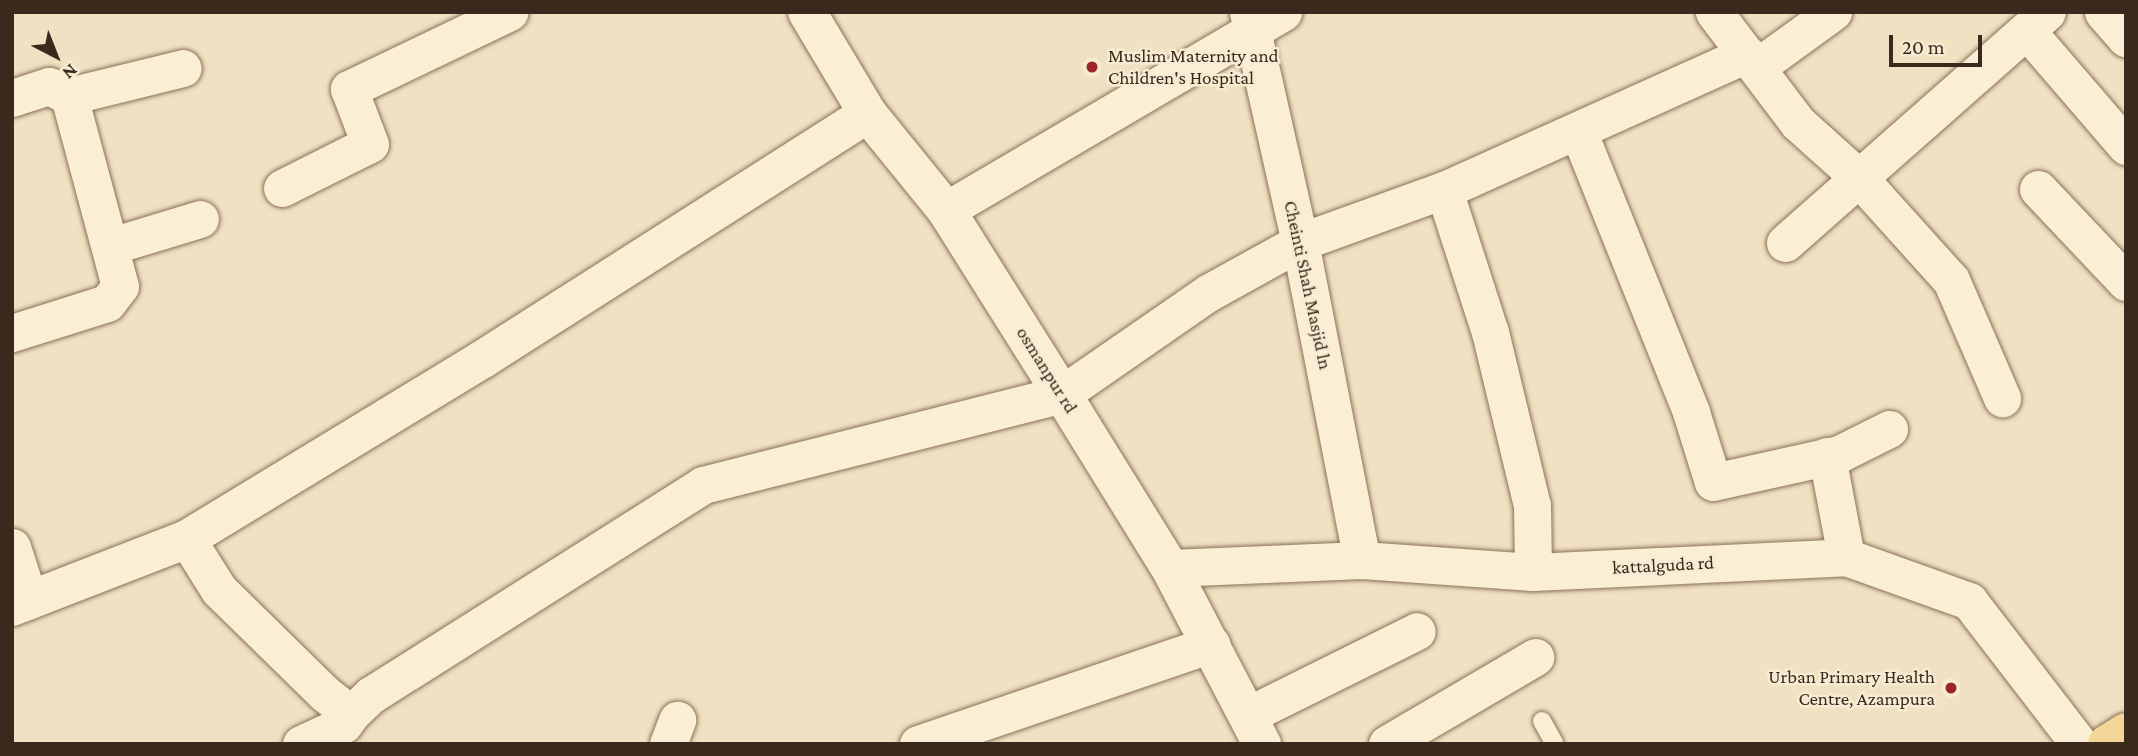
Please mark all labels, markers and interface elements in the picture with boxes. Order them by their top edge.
north arrow [21,21,91,91]
scale bar [1893,21,1986,65]
text: 20 m [1902,35,1945,59]
place label: Muslim Maternity and Children's Hospital [1108,45,1279,89]
marker: Muslim Maternity and Children's Hospital [1082,57,1102,77]
text: N [59,60,82,84]
street label: Cheinti Shah Masjid ln [1279,199,1337,371]
street label: osmanpur rd [1011,322,1083,418]
street label: kattalguda rd [1611,551,1715,579]
place label: Urban Primary Health Centre, Azampura [1768,666,1935,710]
marker: Urban Primary Health Centre, Azampura [1941,678,1961,698]

